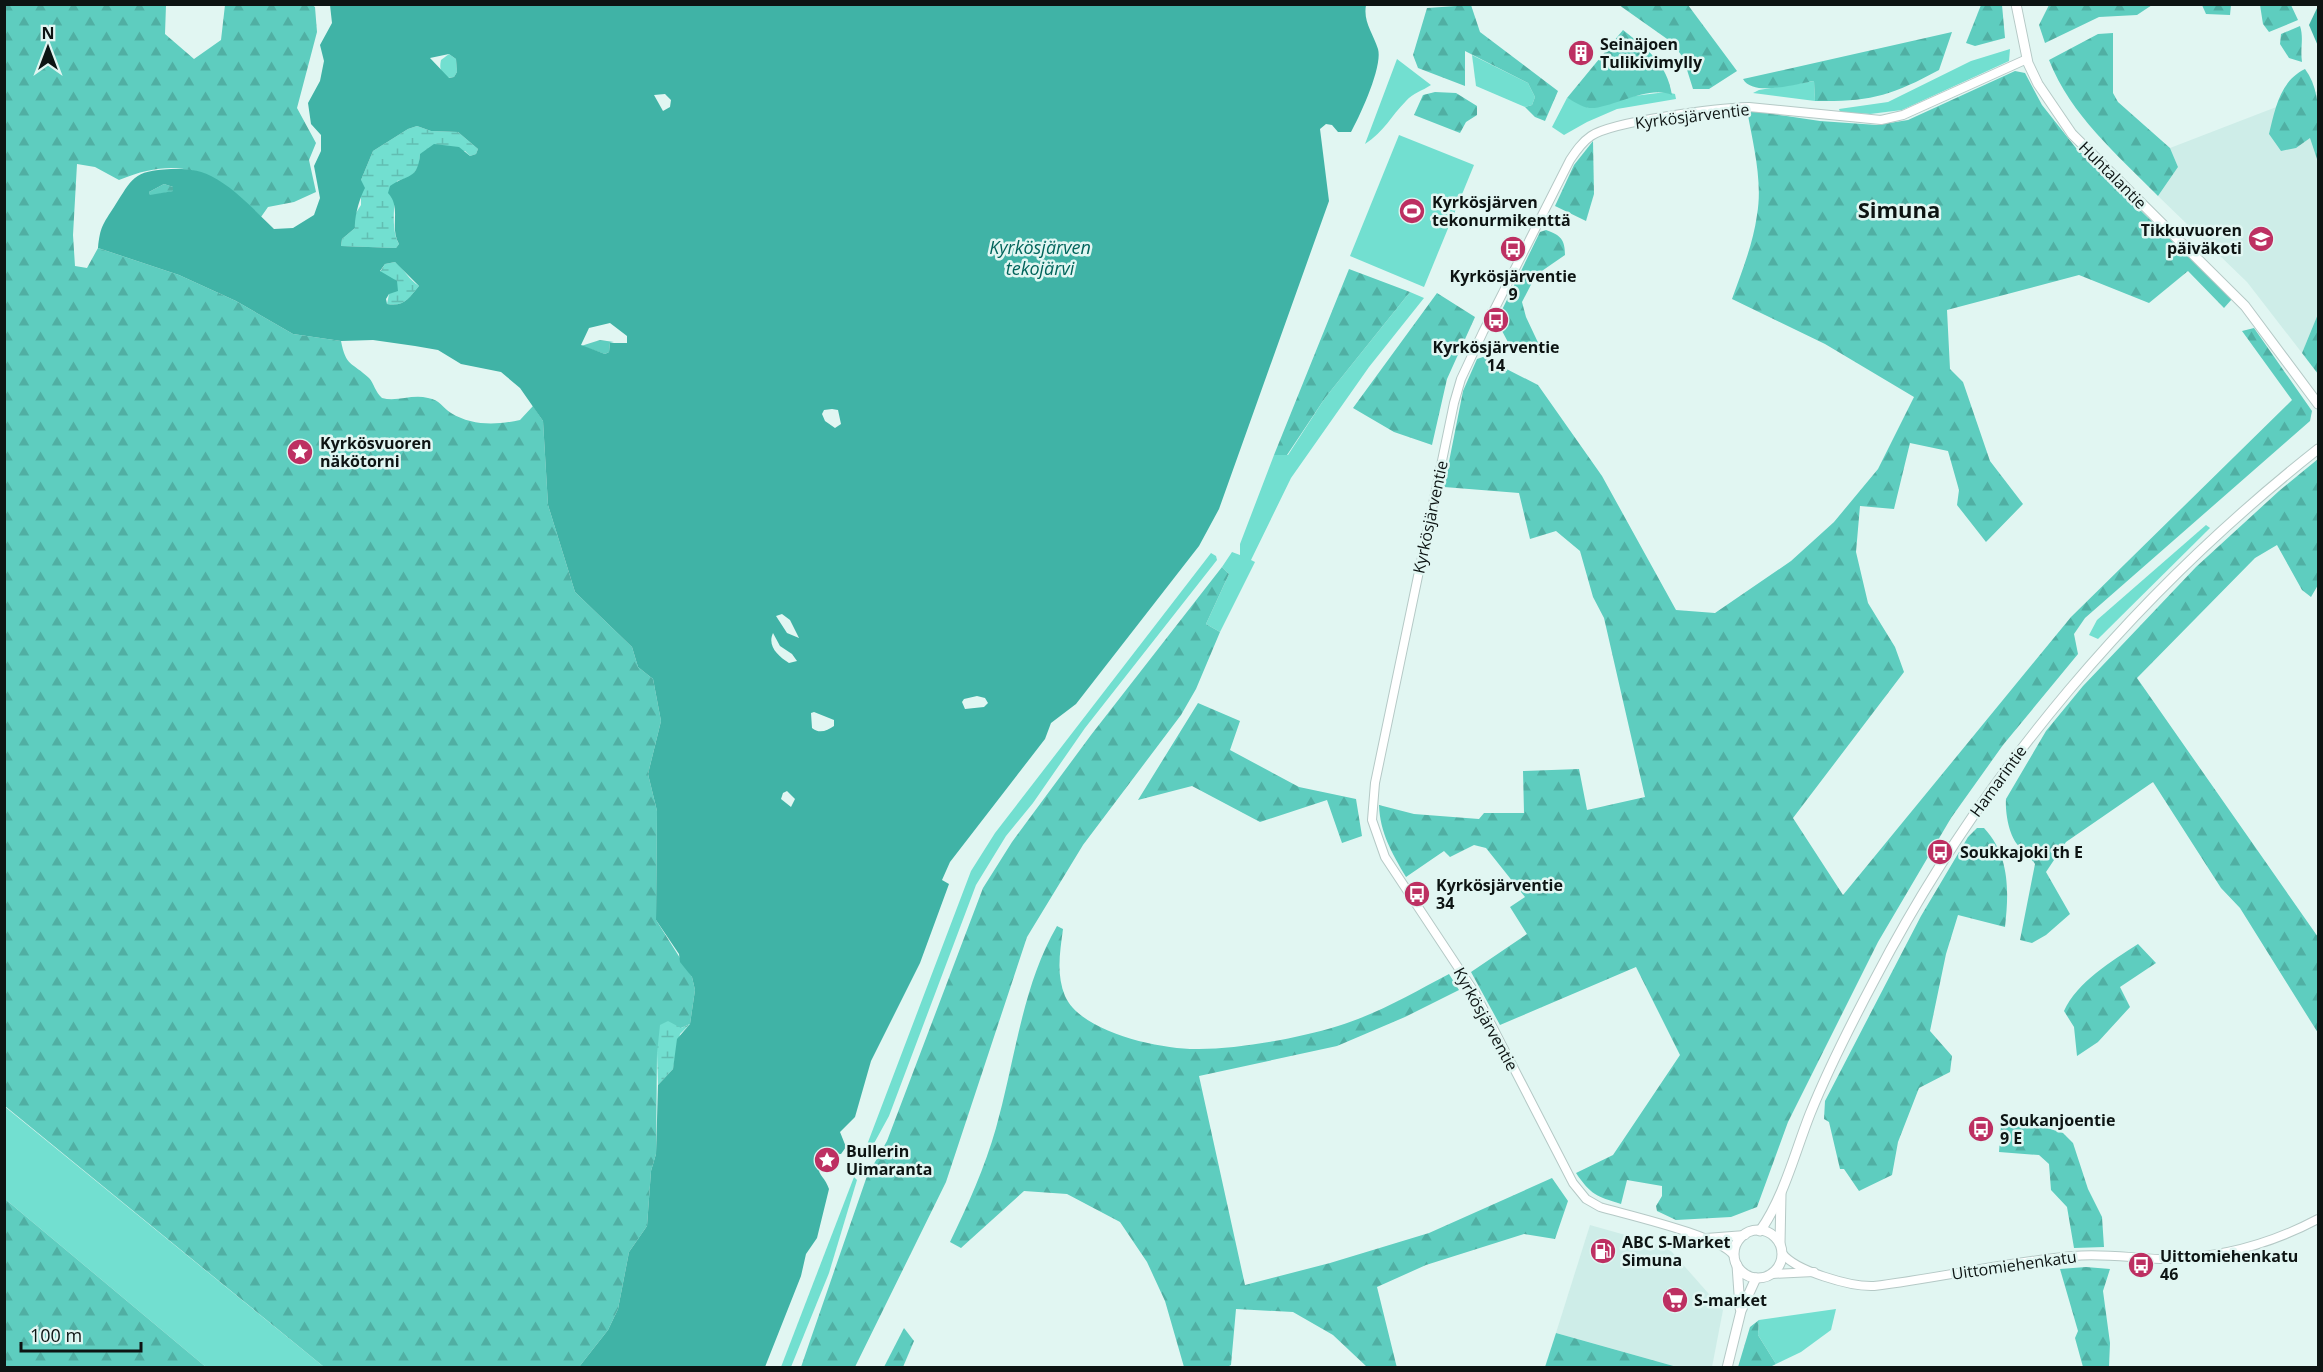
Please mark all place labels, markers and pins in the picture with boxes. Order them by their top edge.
place label: Seinäjoen Tulikivimylly [1600,33,1703,73]
building icon: Seinäjoen Tulikivimylly [1566,38,1596,68]
place label: Kyrkösjärven tekonurmikenttä [1432,191,1571,231]
sports icon: Kyrkösjärven tekonurmikenttä [1397,196,1427,226]
place label: Tikkuvuoren päiväkoti [2141,219,2242,259]
school or university icon: Tikkuvuoren päiväkoti [2246,224,2276,254]
bus stop icon: Kyrkösjärventie 9 [1498,234,1528,264]
place label: Kyrkösjärventie 9 [1450,265,1576,305]
bus stop icon: Kyrkösjärventie 14 [1481,305,1511,335]
place label: Kyrkösjärventie 14 [1433,336,1559,376]
place label: Kyrkösvuoren näkötorni [320,432,432,472]
place icon: Kyrkösvuoren näkötorni [285,437,315,467]
bus stop icon: Soukkajoki th E [1925,837,1955,867]
place label: Soukkajoki th E [1960,841,2083,863]
place label: Kyrkösjärventie 34 [1436,874,1563,914]
bus stop icon: Kyrkösjärventie 34 [1402,879,1432,909]
place label: Soukanjoentie 9 E [2000,1109,2115,1149]
bus stop icon: Soukanjoentie 9 E [1966,1114,1996,1144]
place label: Bullerin Uimaranta [846,1140,932,1180]
place icon: Bullerin Uimaranta [812,1145,842,1175]
place label: ABC S-Market Simuna [1622,1231,1730,1271]
fuel station icon: ABC S-Market Simuna [1588,1236,1618,1266]
place label: Uittomiehenkatu 46 [2160,1245,2298,1285]
bus stop icon: Uittomiehenkatu 46 [2126,1250,2156,1280]
supermarket icon: S-market [1660,1285,1690,1315]
place label: S-market [1694,1289,1767,1311]

